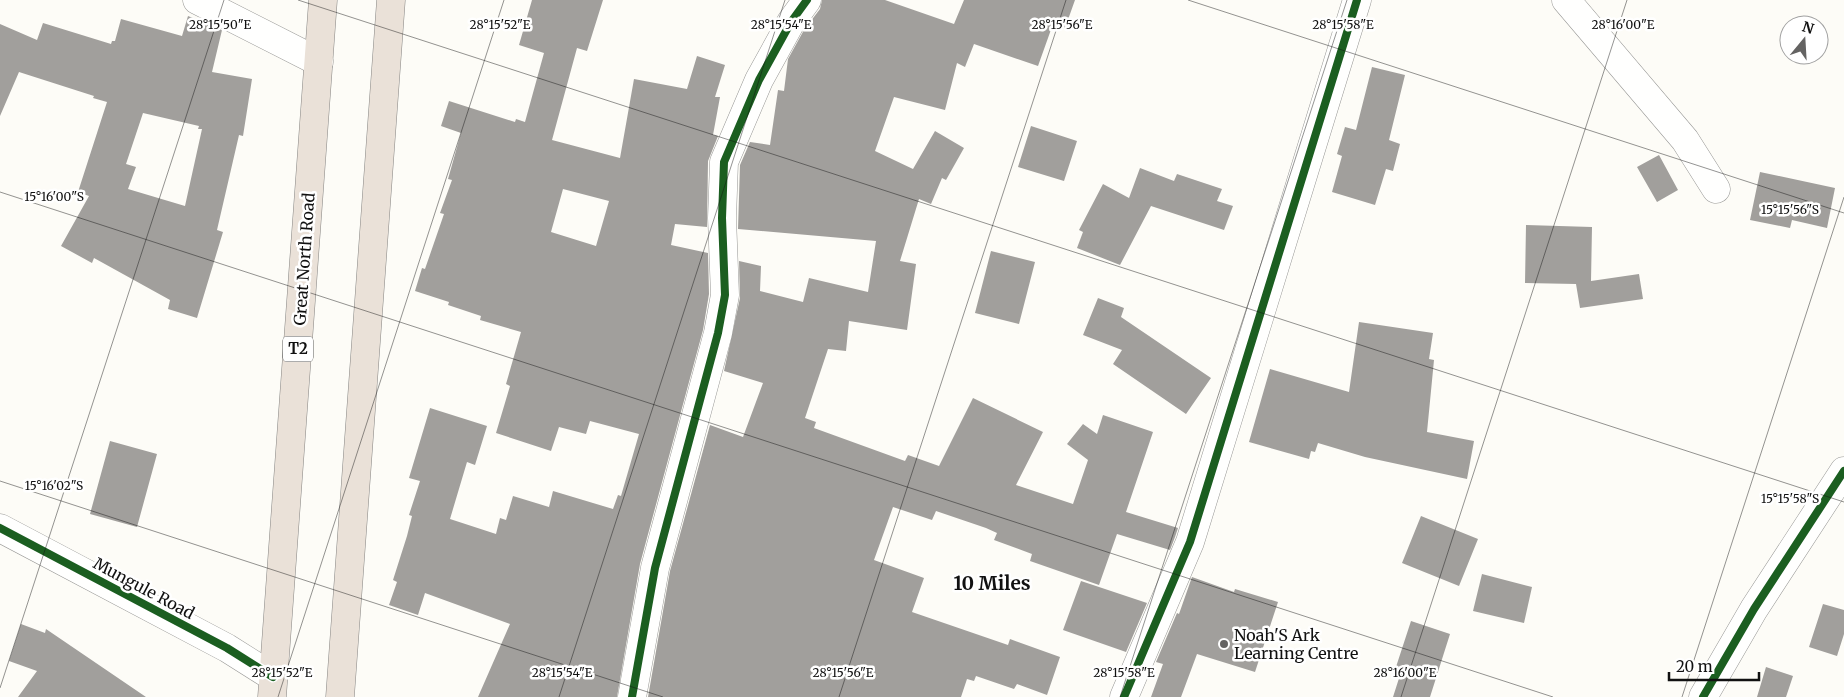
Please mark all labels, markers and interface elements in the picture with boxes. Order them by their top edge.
north arrow [1779,15,1829,65]
text: 28°15'50"E [189,17,251,32]
text: 28°15'52"E [470,17,531,32]
text: 28°15'54"E [751,17,812,32]
text: 28°15'56"E [1032,17,1093,32]
text: 28°15'58"E [1312,17,1374,32]
text: 28°16'00"E [1592,17,1655,32]
text: N [1800,17,1816,38]
text: 15°16'00"S [24,189,84,204]
street label: Great North Road [289,192,319,326]
text: 15°15'56"S [1761,202,1819,217]
road number: T2 [283,336,313,362]
text: 15°16'02"S [25,478,83,493]
text: 15°15'58"S [1761,491,1819,506]
street label: Mungule Road [90,553,198,623]
district label: 10 Miles [953,571,1031,595]
place label: Noah'S Ark Learning Centre [1234,625,1358,663]
marker: Noah'S Ark Learning Centre [1218,638,1230,650]
scale bar [1669,650,1759,682]
text: 20 m [1676,657,1713,676]
text: 28°15'52"E [252,665,313,680]
text: 28°15'54"E [532,665,593,680]
text: 28°15'56"E [813,665,874,680]
text: 28°15'58"E [1093,665,1155,680]
text: 28°16'00"E [1374,665,1437,680]

